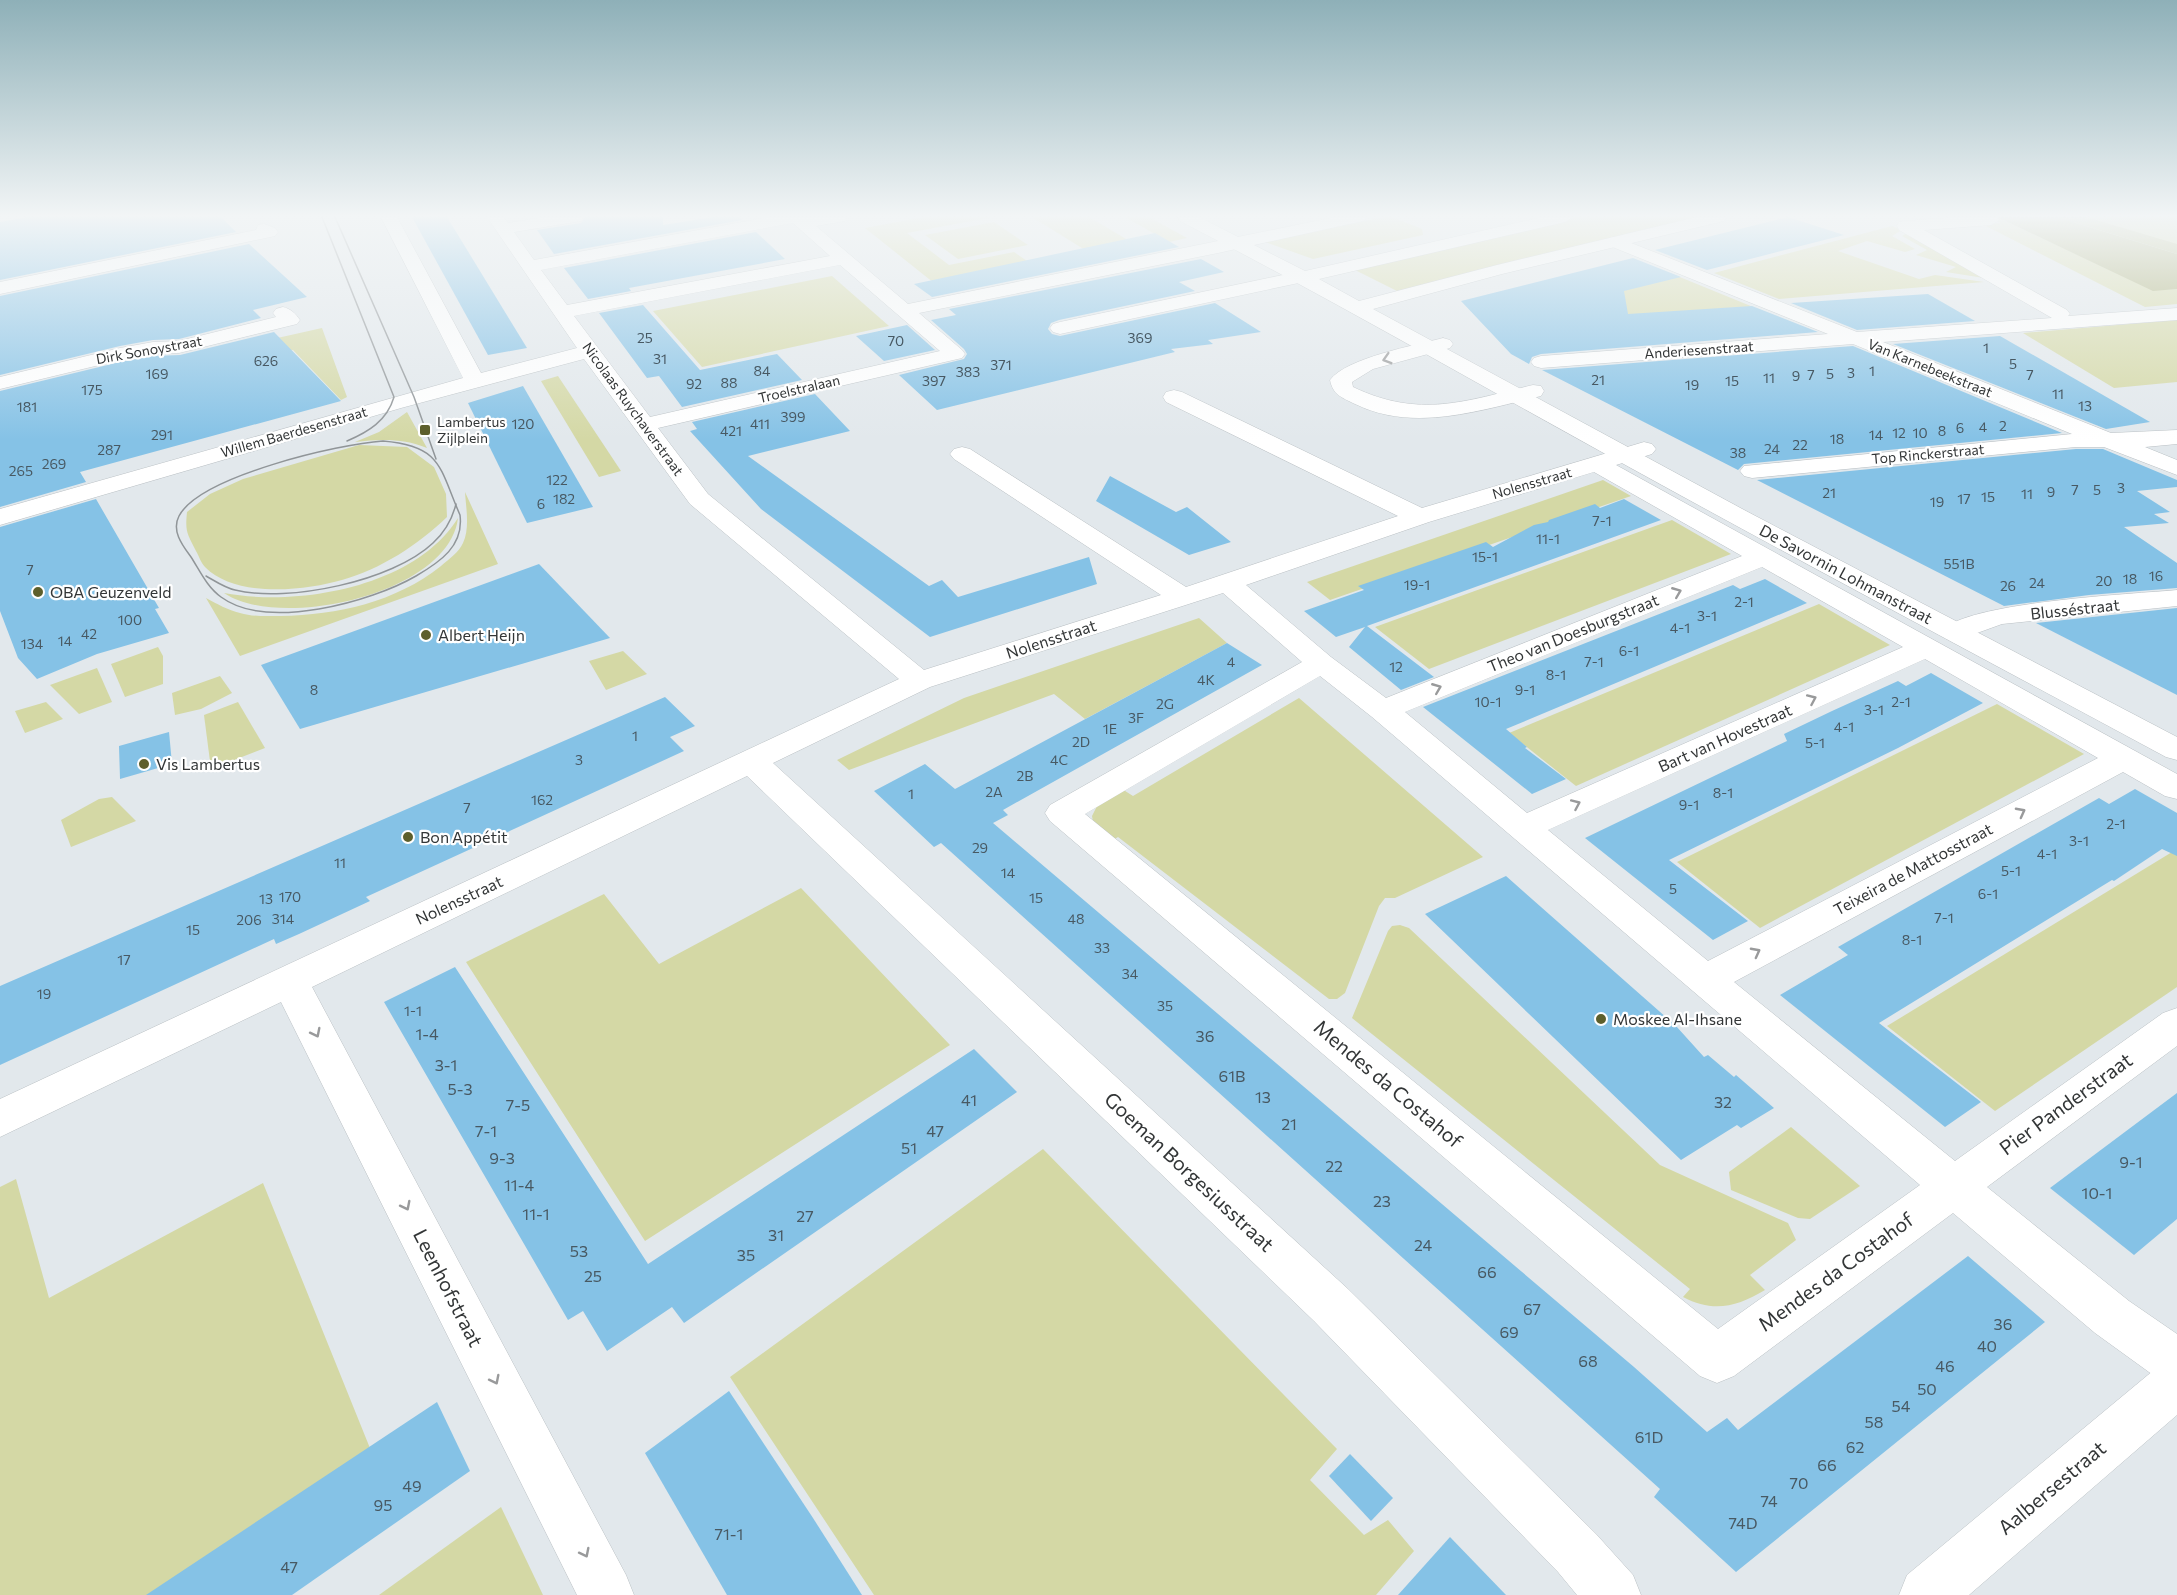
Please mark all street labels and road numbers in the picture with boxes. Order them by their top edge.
street label: Dirk Sonoystraat [94,332,204,367]
street label: Van Karnebeekstraat [1865,335,1995,400]
street label: Anderiesenstraat [1644,337,1754,362]
street label: Nicolaas Ruychaverstraat [579,339,688,479]
street label: Troelstralaan [756,371,841,406]
street label: Willem Baerdesenstraat [219,402,369,461]
street label: Top Rinckerstraat [1871,440,1985,467]
street label: Nolensstraat [1490,463,1574,502]
street label: De Savornin Lohmanstraat [1757,520,1936,627]
street label: Theo van Doesburgstraat [1484,589,1662,676]
street label: Blusséstraat [2029,594,2121,623]
street label: Nolensstraat [1003,615,1099,662]
street label: Bart van Hovestraat [1655,699,1795,776]
street label: Teixeira de Mattosstraat [1830,818,1996,919]
street label: Nolensstraat [412,871,506,928]
street label: Mendes da Costahof [1310,1014,1468,1152]
street label: Pier Panderstraat [1994,1047,2137,1159]
street label: Goeman Borgesiusstraat [1100,1086,1279,1256]
street label: Mendes da Costahof [1753,1207,1918,1336]
street label: Leenhofstraat [409,1225,489,1350]
street label: Aalbersestraat [1993,1435,2110,1539]

